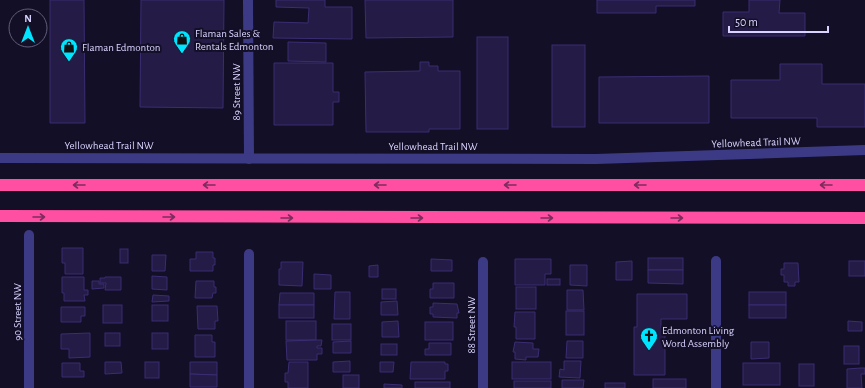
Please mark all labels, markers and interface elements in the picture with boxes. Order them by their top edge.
north arrow [8,8,48,48]
scale bar [729,8,828,34]
text: N [24,13,32,24]
text: 50 m [735,16,758,28]
place label: Flaman Sales & Rentals Edmonton [195,28,273,52]
shop icon: Flaman Sales & Rentals Edmonton [172,29,192,54]
shop icon: Flaman Edmonton [59,37,79,62]
place label: Flaman Edmonton [82,42,161,53]
street label: 89 Street NW [231,63,242,121]
street label: Yellowhead Trail NW [711,135,801,150]
street label: Yellowhead Trail NW [64,140,154,151]
street label: Yellowhead Trail NW [388,141,478,152]
one-way arrow [73,181,86,189]
one-way arrow [203,181,216,189]
one-way arrow [374,181,387,189]
one-way arrow [504,181,517,189]
one-way arrow [634,181,647,189]
one-way arrow [820,181,833,189]
one-way arrow [32,213,45,220]
one-way arrow [162,213,175,221]
one-way arrow [280,214,293,221]
one-way arrow [410,214,423,222]
one-way arrow [540,214,553,222]
one-way arrow [670,214,683,222]
street label: 90 Street NW [12,283,23,341]
street label: 88 Street NW [466,296,477,354]
place label: Edmonton Living Word Assembly [662,325,735,349]
church icon: Edmonton Living Word Assembly [639,326,659,351]

